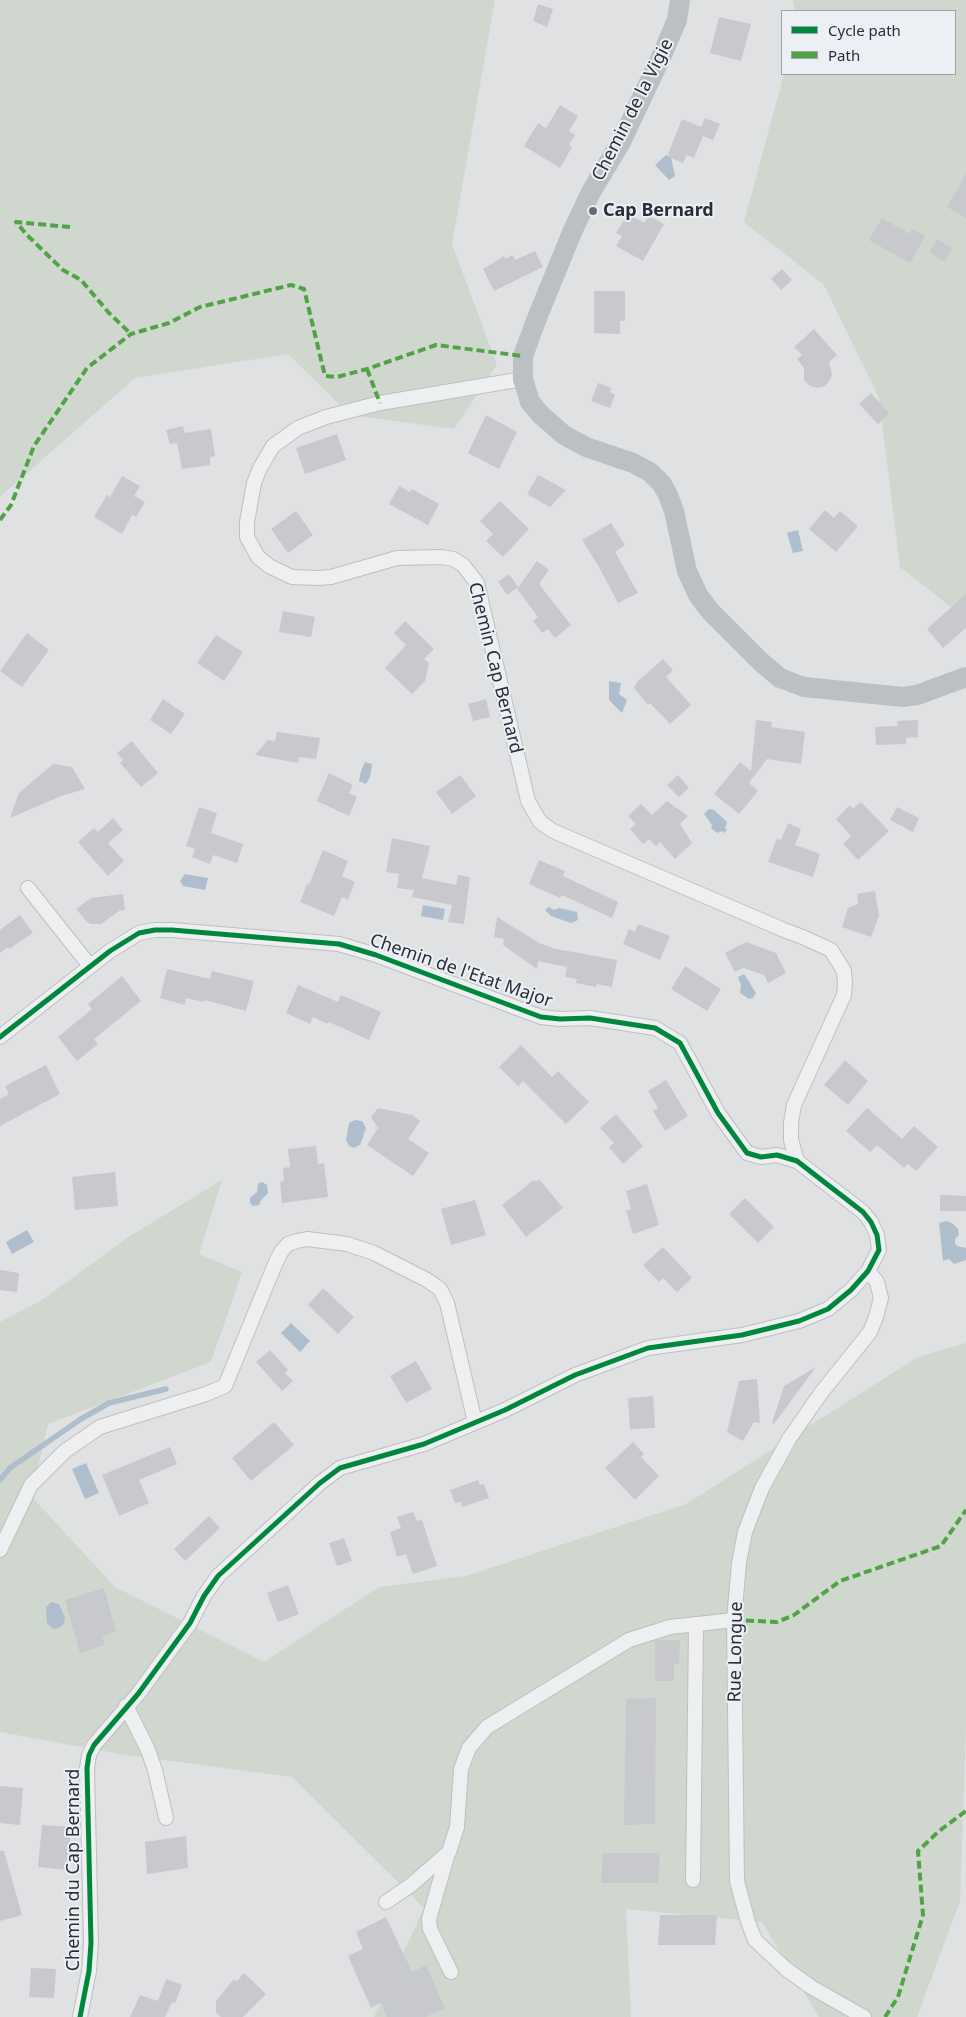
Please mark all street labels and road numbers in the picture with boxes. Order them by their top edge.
street label: Chemin de la Vigie [588,35,678,185]
street label: Chemin Cap Bernard [463,580,527,756]
street label: Chemin de l'Etat Major [367,930,555,1012]
street label: Rue Longue [724,1601,748,1703]
street label: Chemin du Cap Bernard [63,1769,85,1971]

